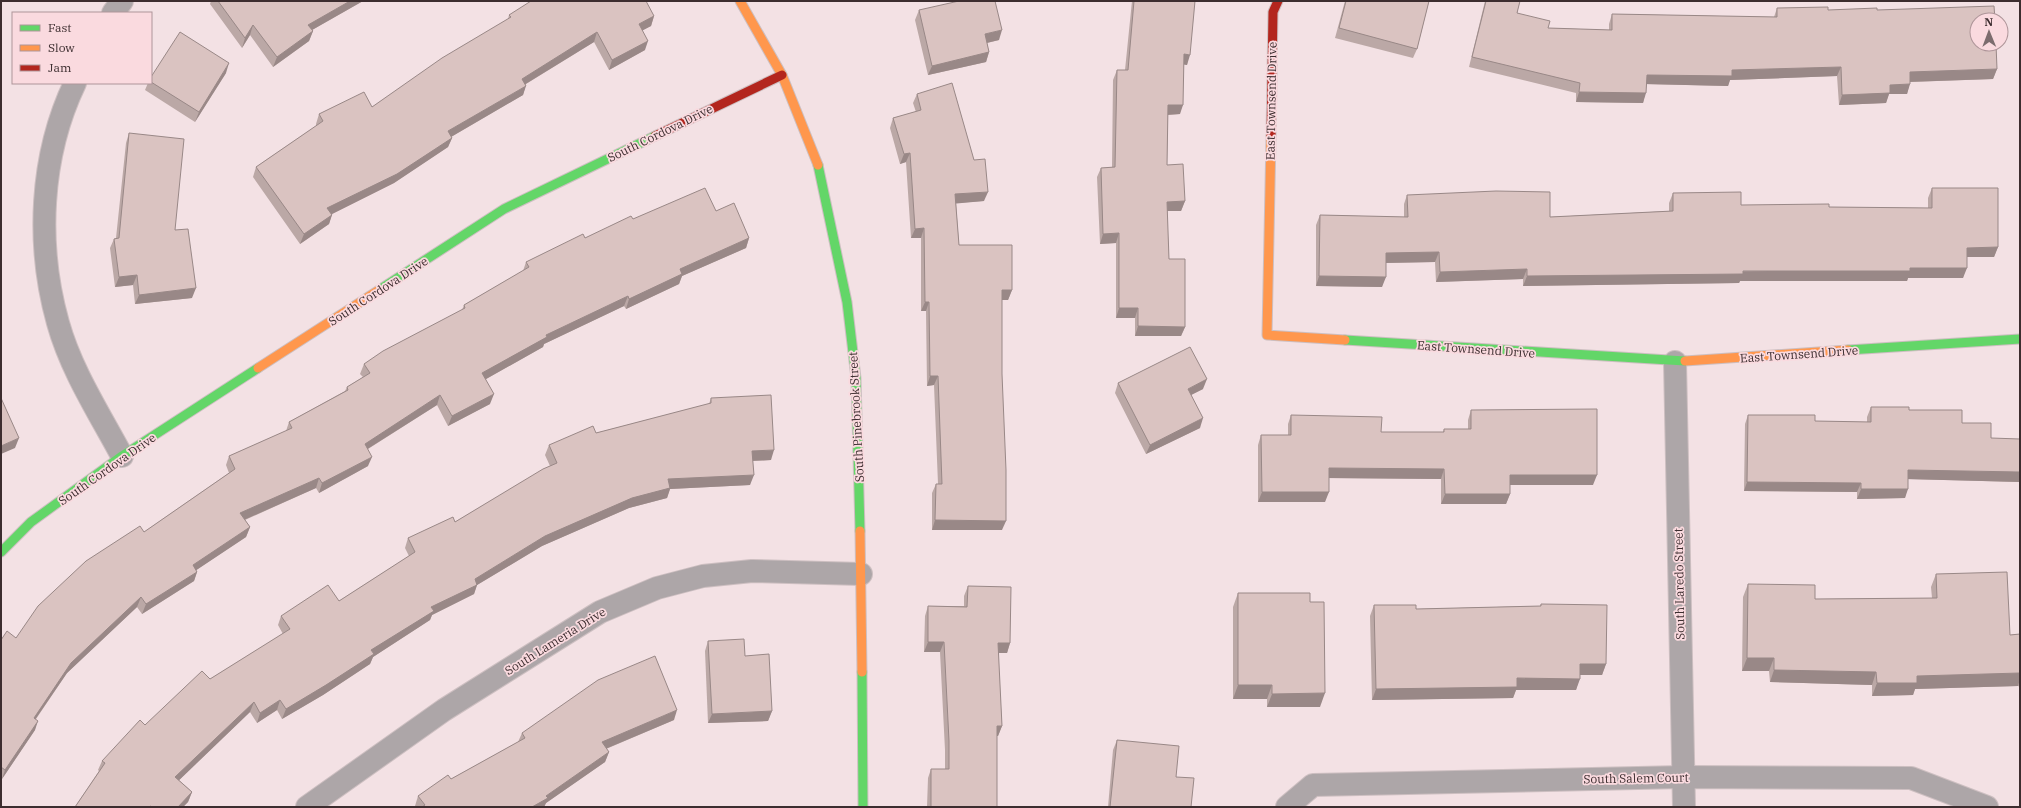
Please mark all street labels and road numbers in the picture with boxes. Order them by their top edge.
street label: East Townsend Drive [1262,42,1280,160]
street label: South Cordova Drive [605,101,715,165]
street label: South Cordova Drive [326,253,430,329]
street label: East Townsend Drive [1416,337,1536,361]
street label: East Townsend Drive [1739,342,1859,366]
street label: South Pinebrook Street [845,351,867,483]
street label: South Cordova Drive [55,430,159,508]
street label: South Laredo Street [1671,528,1687,640]
street label: South Lameria Drive [502,604,608,678]
street label: South Salem Court [1583,770,1689,786]

